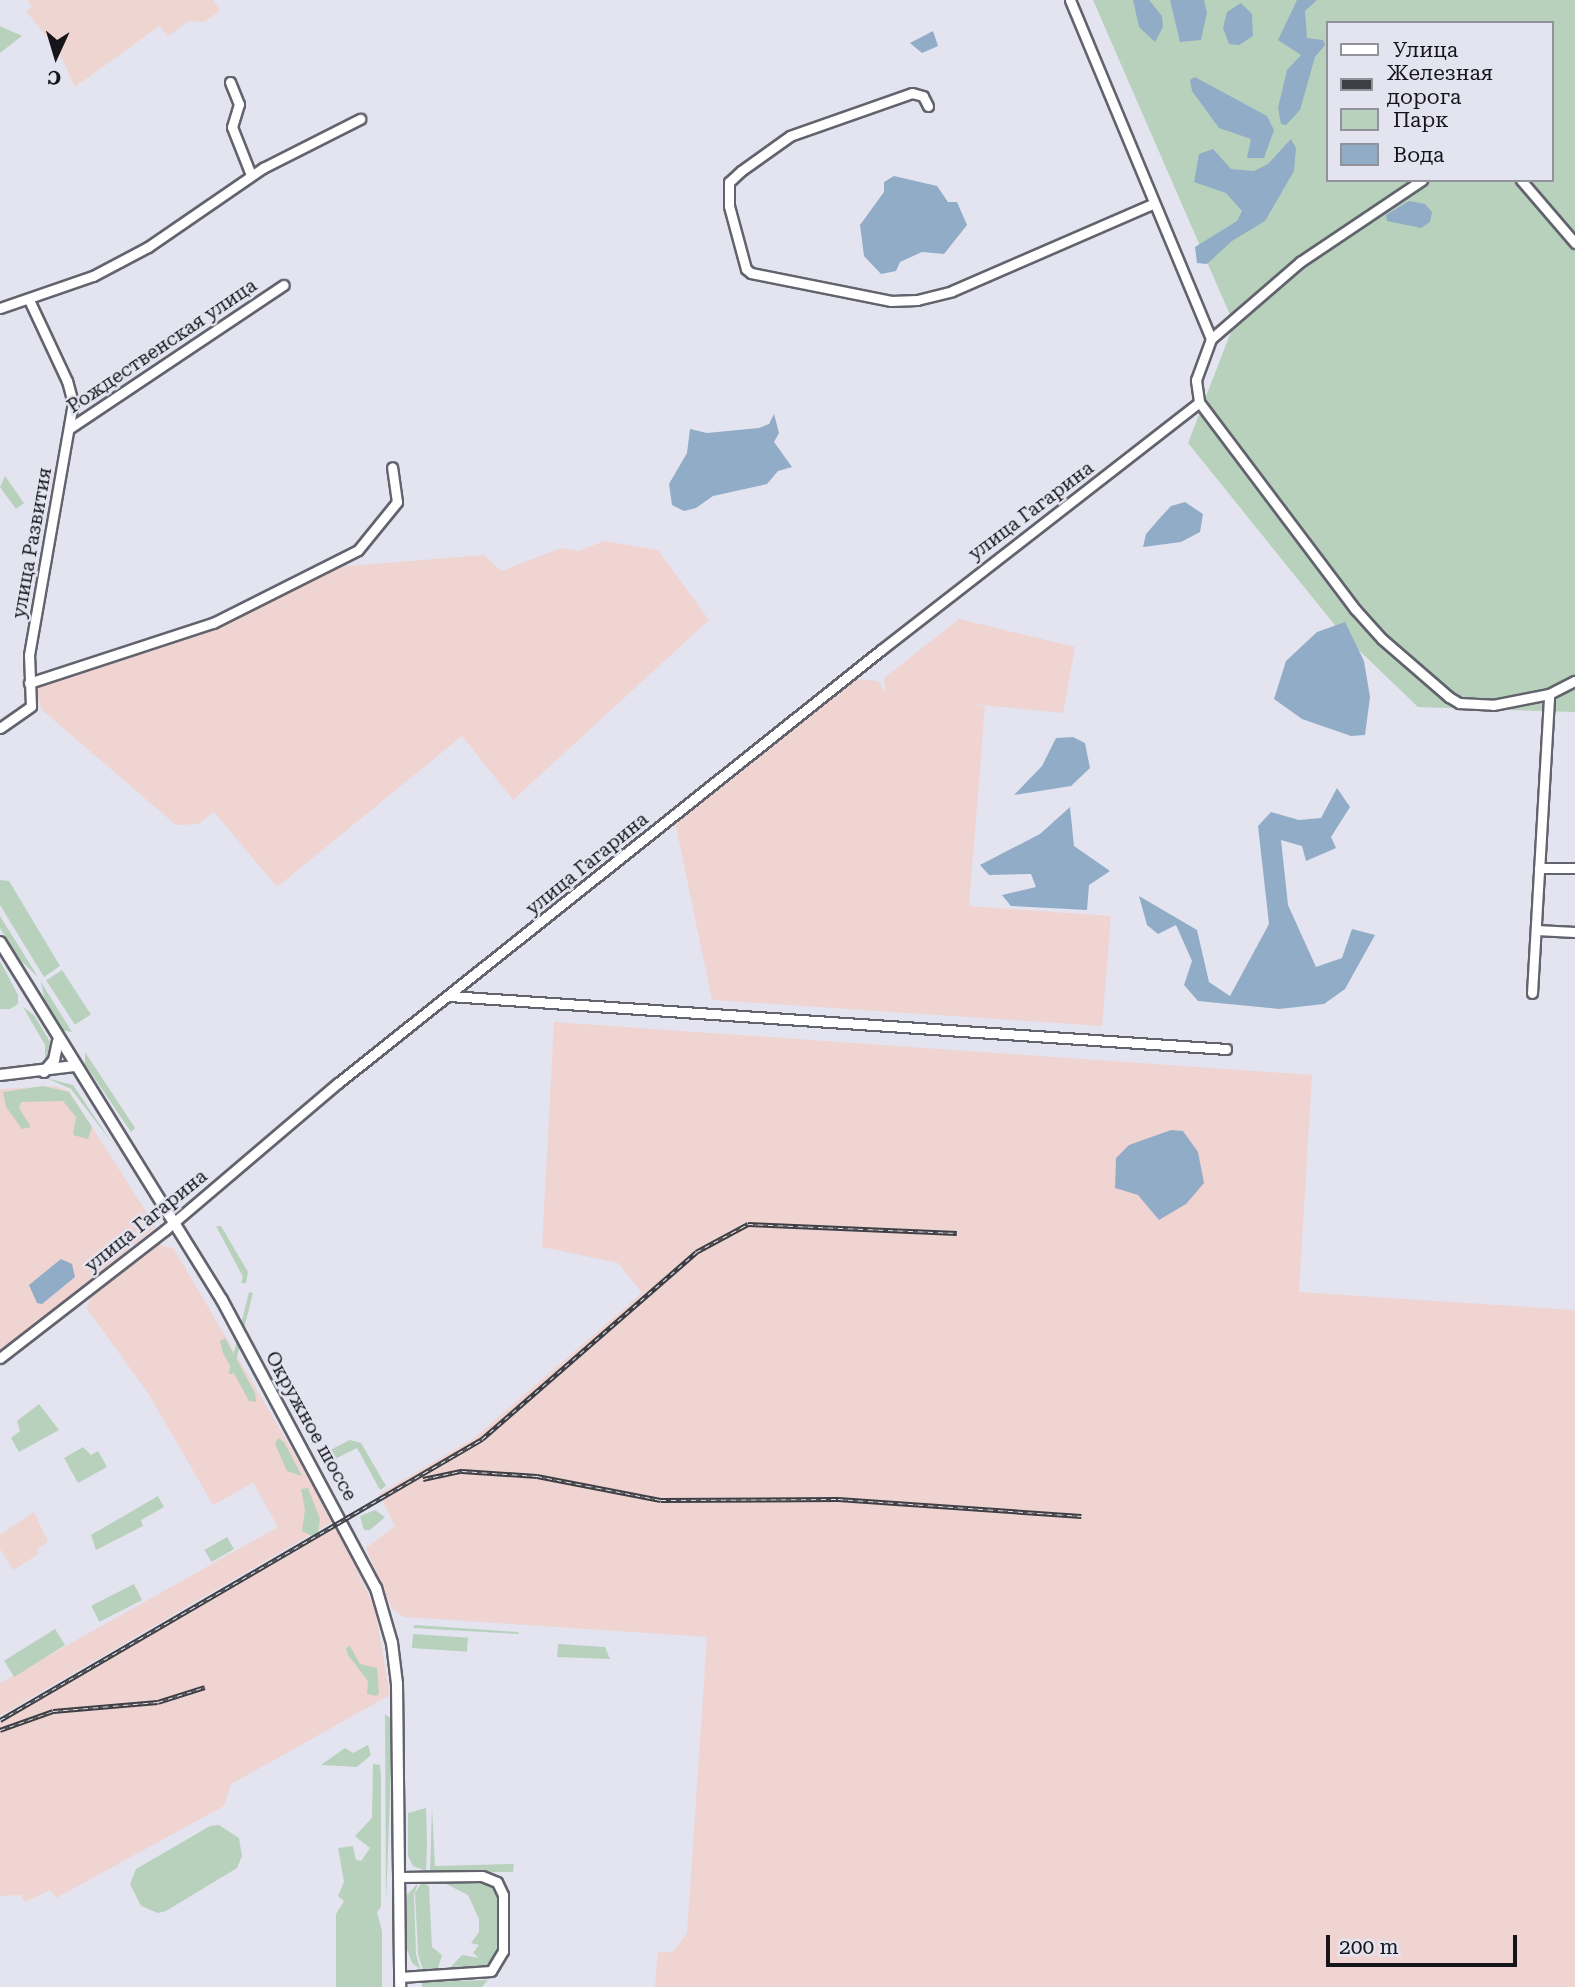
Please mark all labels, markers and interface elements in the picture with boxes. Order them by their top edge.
north arrow [21,21,91,91]
legend [1326,21,1554,182]
text: Улица [1393,38,1458,62]
text: Железная дорога [1387,61,1493,109]
text: С [47,66,62,89]
text: Парк [1393,108,1449,132]
text: Вода [1393,143,1445,167]
street label: Рождественская улица [63,274,261,418]
street label: улица Гагарина [964,457,1098,565]
street label: улица Развития [8,466,56,620]
street label: улица Гагарина [521,808,653,920]
street label: улица Гагарина [80,1165,212,1277]
street label: Окружное шоссе [261,1347,361,1505]
scale bar [1330,1920,1521,1964]
text: 200 m [1339,1935,1399,1959]

